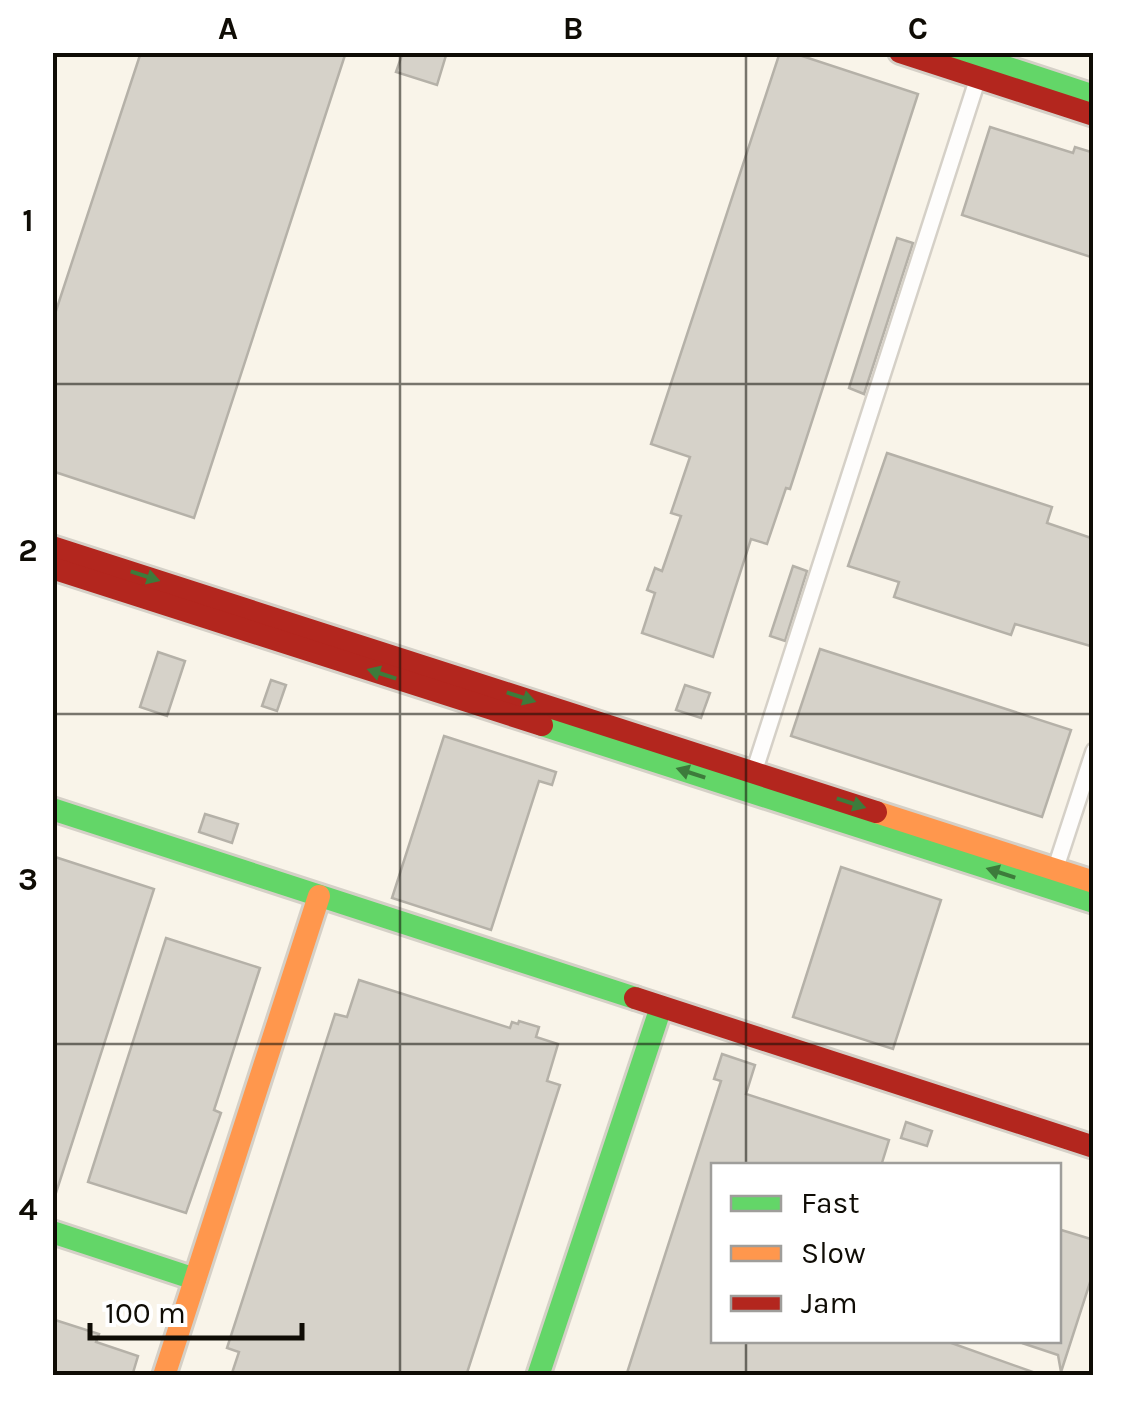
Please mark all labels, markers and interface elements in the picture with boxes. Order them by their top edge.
text: A [218,10,238,47]
text: B [563,10,583,47]
text: C [908,10,928,47]
text: 1 [22,202,34,239]
text: 2 [18,532,38,569]
one-way arrow [131,570,161,585]
one-way arrow [366,666,396,681]
one-way arrow [507,691,537,706]
one-way arrow [676,765,706,780]
one-way arrow [836,797,866,812]
text: 3 [18,861,38,898]
one-way arrow [985,864,1015,879]
legend [711,1163,1061,1343]
text: Fast [801,1185,860,1221]
text: 4 [18,1191,38,1228]
text: Slow [801,1235,866,1271]
scale bar [90,1278,302,1340]
text: Jam [801,1285,858,1321]
text: 100 m [105,1295,186,1331]

